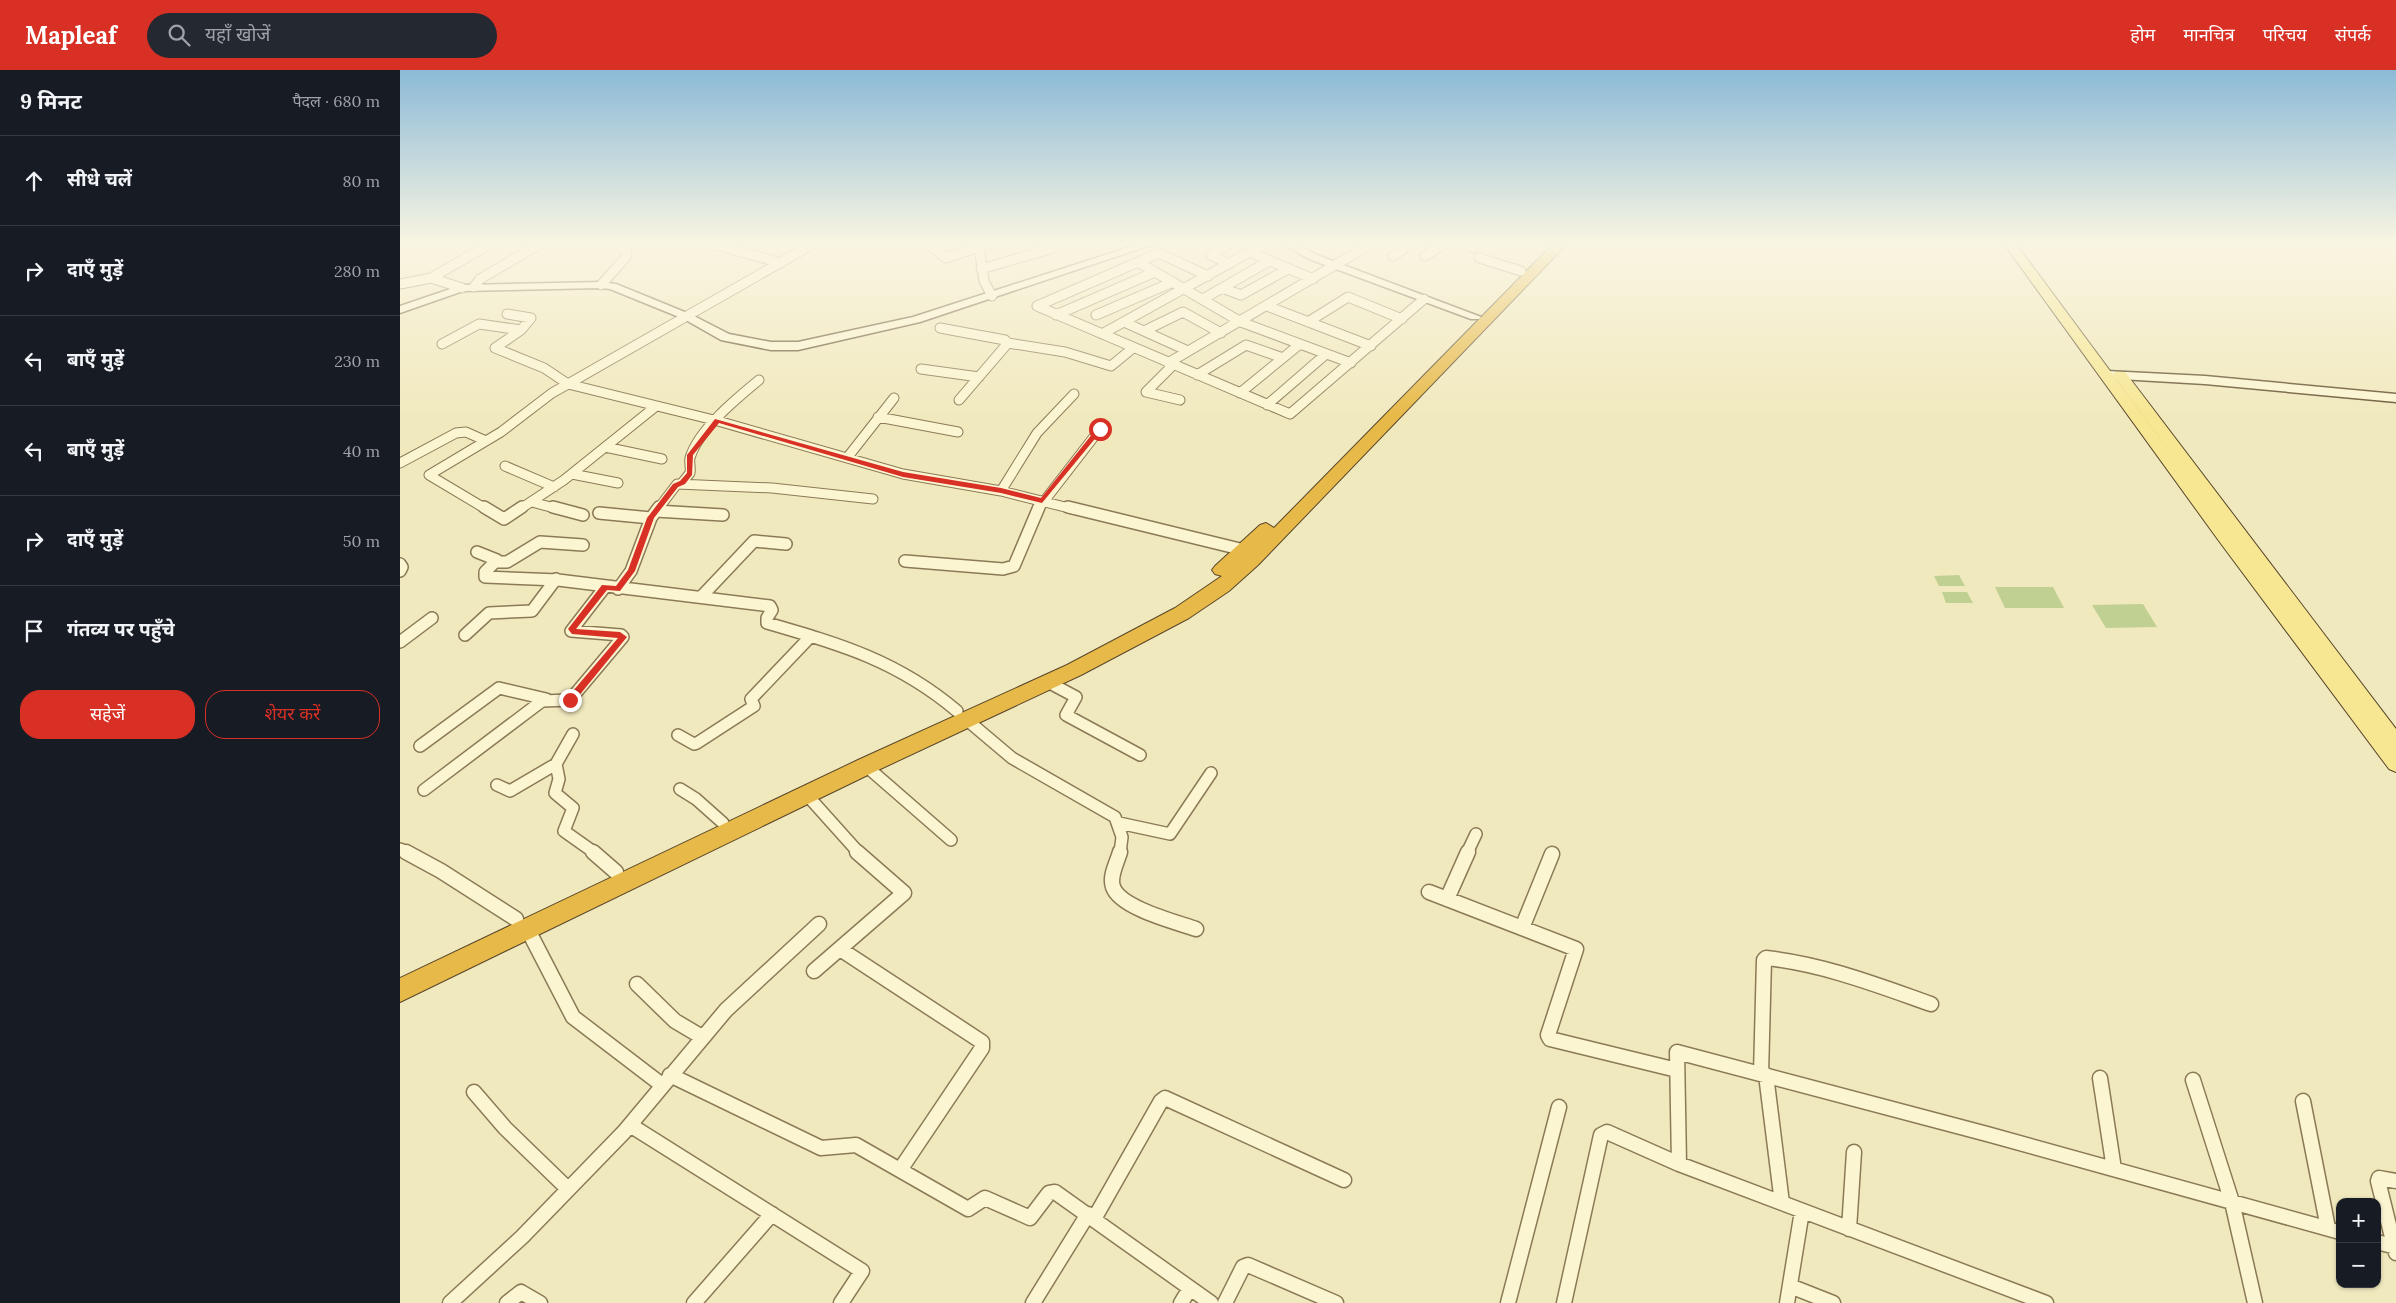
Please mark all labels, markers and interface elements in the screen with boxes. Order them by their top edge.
search box [147,13,497,58]
text: Mapleaf [25,20,117,51]
icon: search [165,21,193,49]
text: यहाँ खोजें [205,22,270,46]
text: होम [2130,23,2155,46]
text: मानचित्र [2183,23,2235,46]
text: परिचय [2263,23,2307,46]
text: संपर्क [2335,23,2371,46]
text: 9 मिनट [20,88,82,115]
text: पैदल · 680 m [292,91,380,111]
icon: ahead [20,167,48,195]
text: सीधे चलें [67,167,132,191]
text: 80 m [343,171,380,191]
icon: right [20,257,48,285]
text: दाएँ मुड़ें [67,257,123,281]
text: 280 m [334,261,380,281]
icon: left [20,347,48,375]
text: बाएँ मुड़ें [67,347,124,371]
text: 230 m [334,351,380,371]
route start [1089,418,1112,441]
icon: left [20,437,48,465]
text: बाएँ मुड़ें [67,437,124,461]
text: 40 m [343,441,380,461]
icon: right [20,527,48,555]
text: दाएँ मुड़ें [67,527,123,551]
text: 50 m [343,531,380,551]
icon: arrive [20,617,48,645]
text: गंतव्य पर पहुँचे [67,617,175,641]
route end [559,689,582,712]
button: सहेजें [20,690,195,739]
button: शेयर करें [205,690,380,739]
map controls [2336,1198,2381,1288]
button: + [2336,1198,2381,1243]
button: − [2336,1243,2381,1288]

